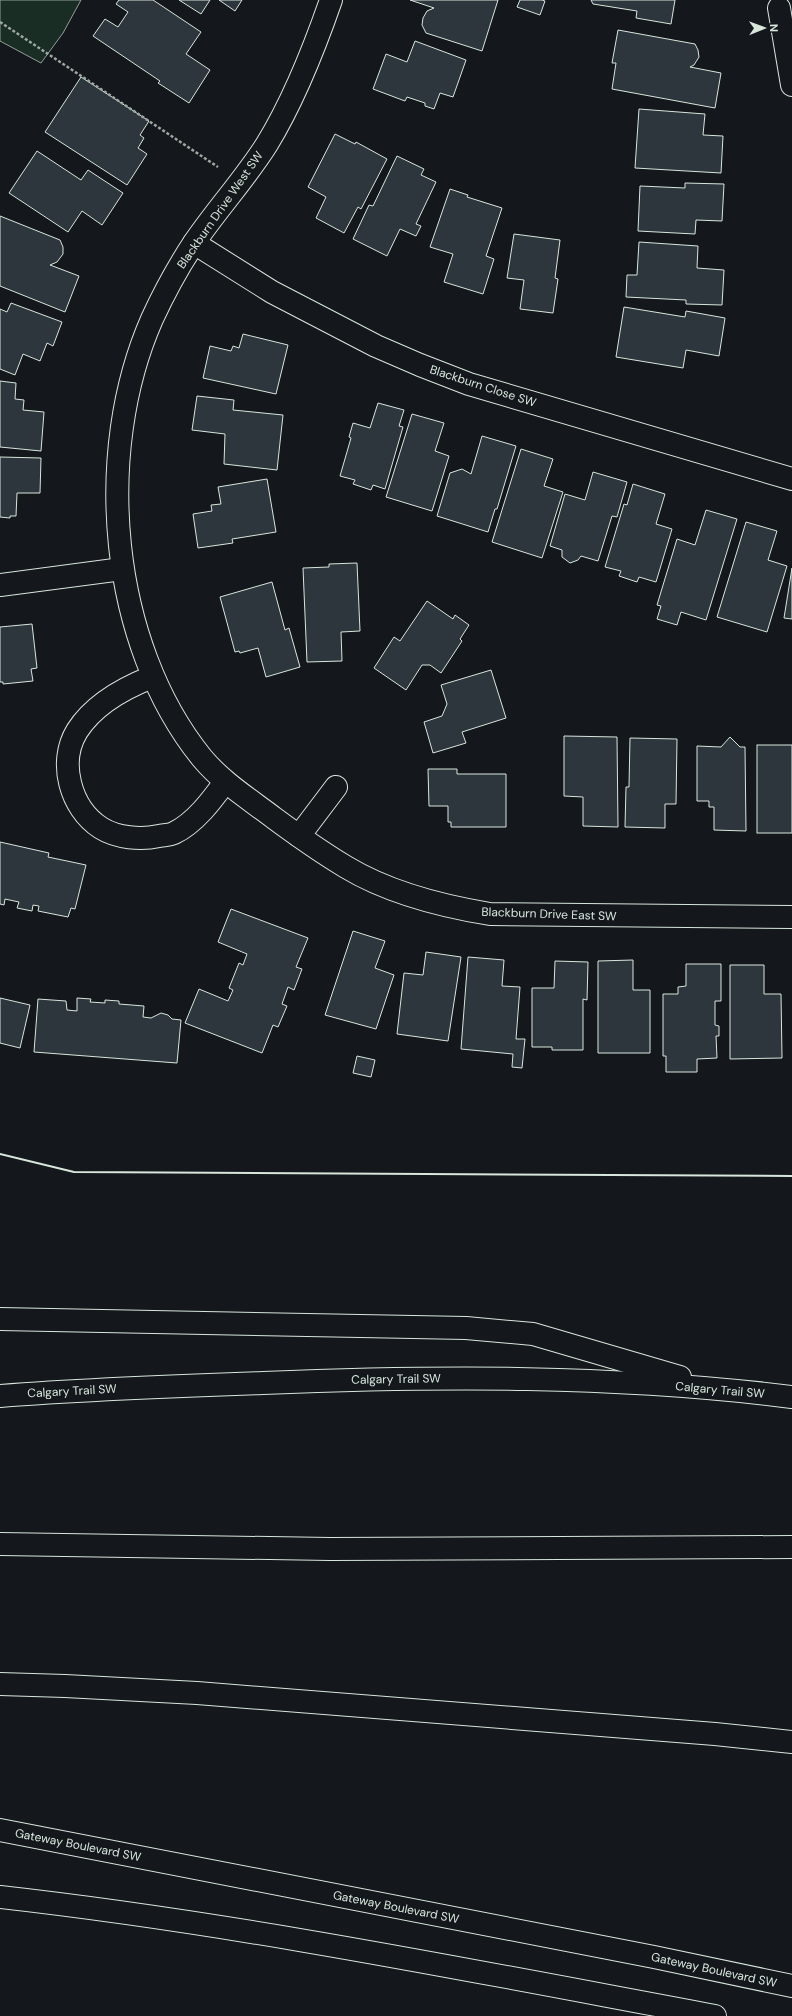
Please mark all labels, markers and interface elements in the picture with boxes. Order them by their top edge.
north arrow [744,8,784,48]
text: N [767,24,781,32]
street label: Blackburn Drive West SW [173,148,267,272]
street label: Blackburn Close SW [428,361,539,411]
street label: Blackburn Drive East SW [481,904,617,924]
street label: Calgary Trail SW [351,1370,441,1388]
street label: Calgary Trail SW [675,1378,766,1402]
street label: Calgary Trail SW [27,1381,117,1401]
street label: Gateway Boulevard SW [14,1825,143,1865]
street label: Gateway Boulevard SW [332,1887,461,1927]
street label: Gateway Boulevard SW [650,1949,779,1991]

